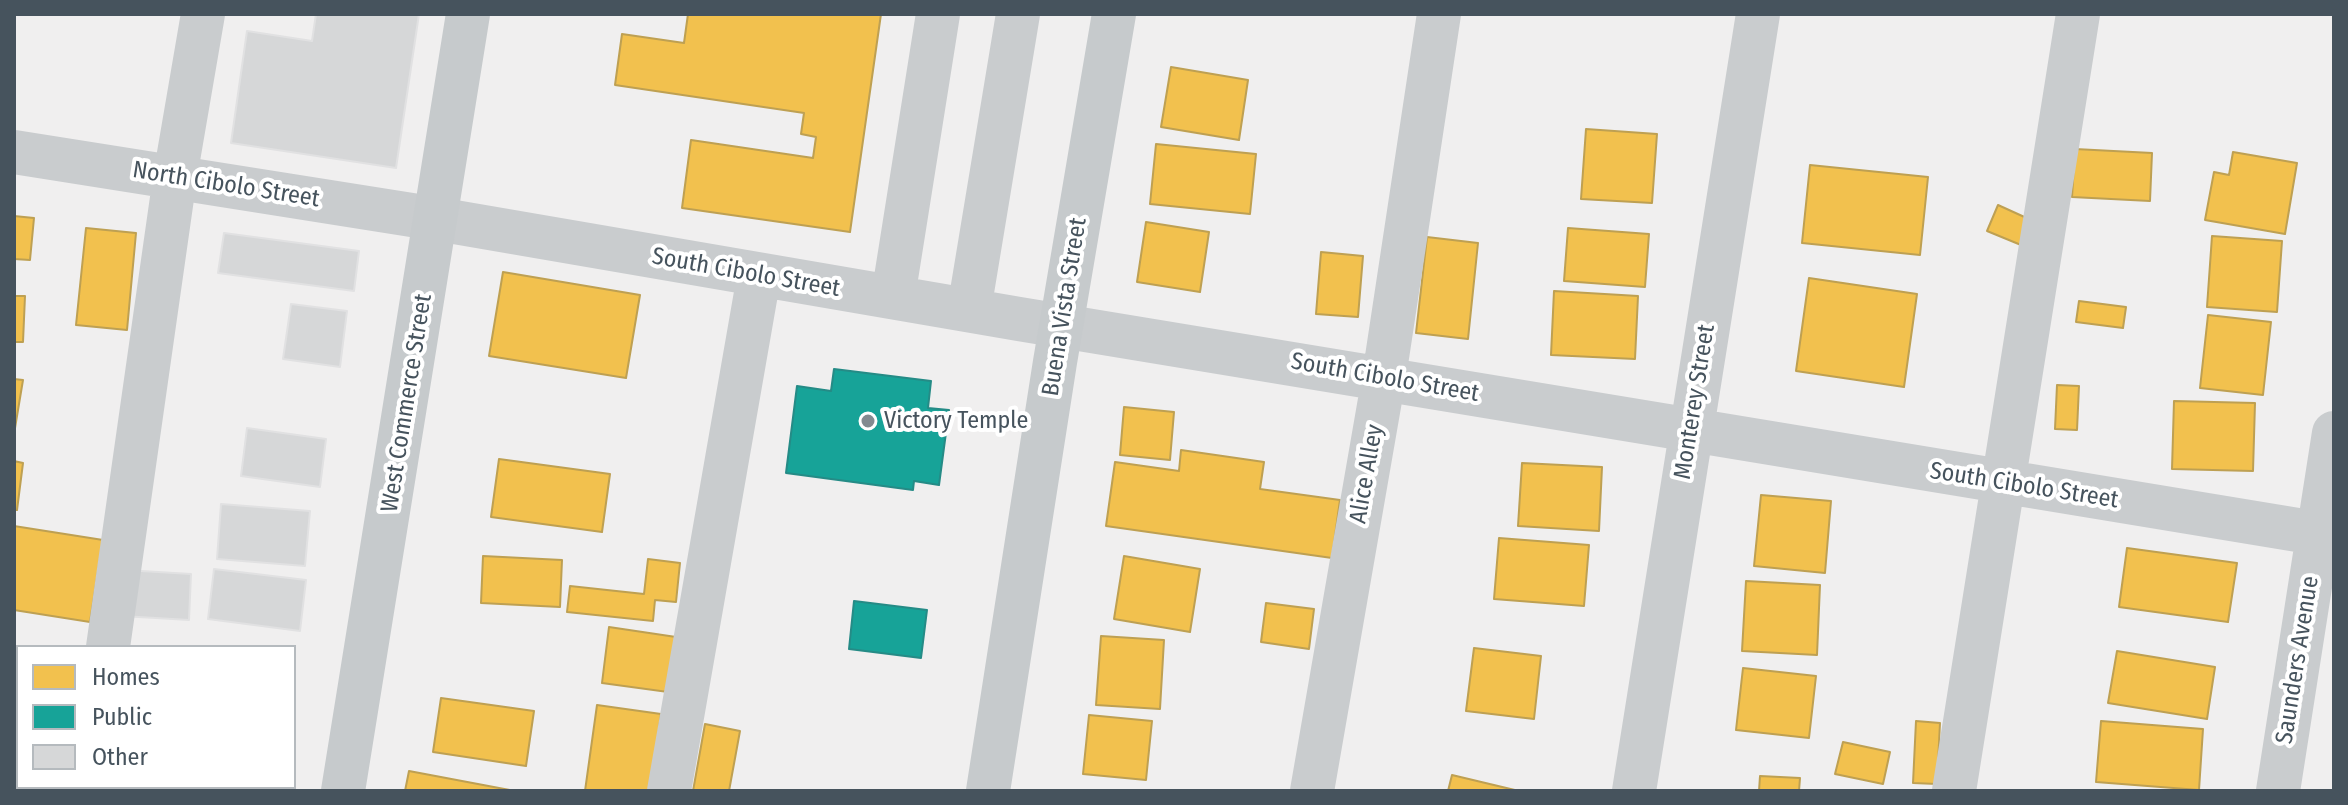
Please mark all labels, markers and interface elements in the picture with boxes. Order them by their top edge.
street label: North Cibolo Street [130,156,322,214]
street label: Buena Vista Street [1037,216,1093,398]
street label: South Cibolo Street [650,242,842,304]
street label: West Commerce Street [376,292,438,514]
street label: Monterey Street [1669,322,1721,482]
street label: South Cibolo Street [1289,347,1481,409]
place label: Victory Temple [884,407,1028,435]
marker: Victory Temple [859,412,877,430]
street label: Alice Alley [1344,422,1390,526]
street label: South Cibolo Street [1928,457,2120,515]
street label: Saunders Avenue [2271,574,2325,746]
legend [16,645,296,789]
text: Homes [92,663,160,691]
text: Public [92,703,152,731]
text: Other [92,743,148,771]

